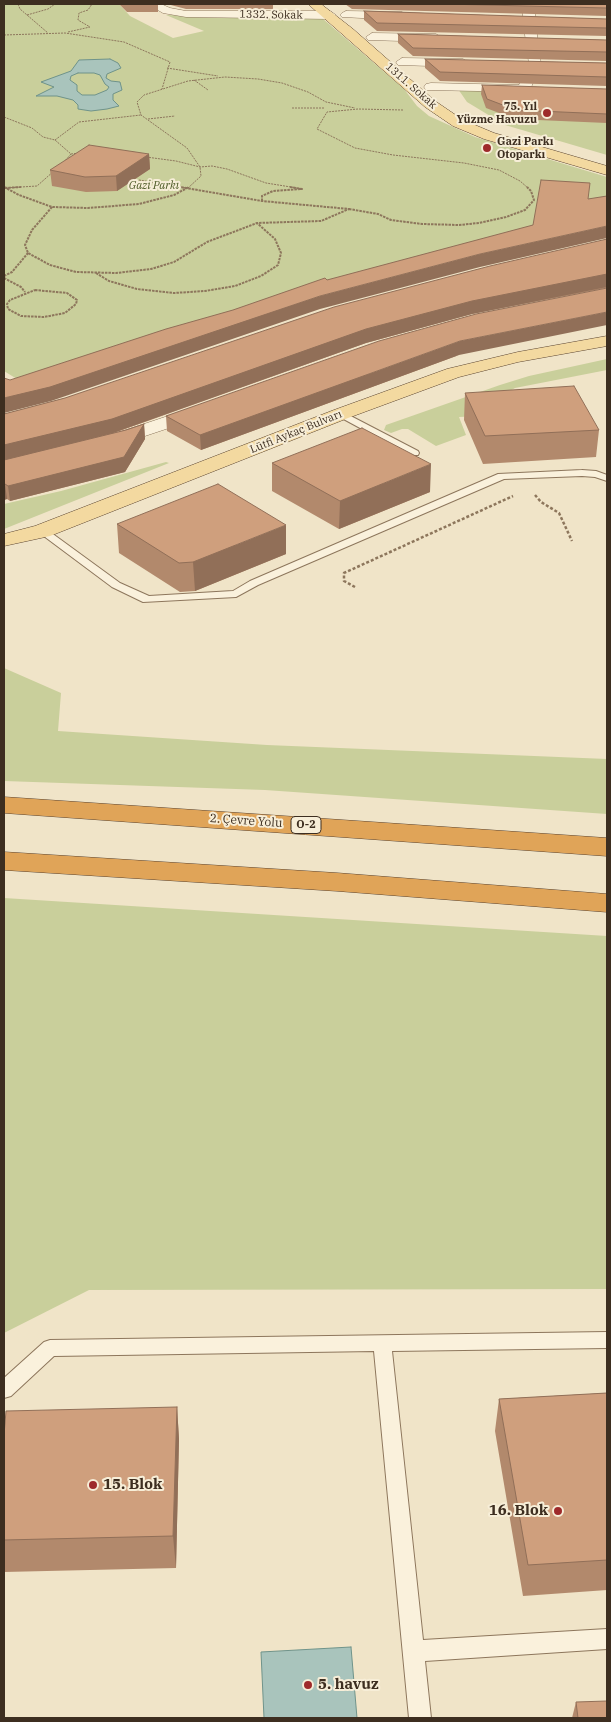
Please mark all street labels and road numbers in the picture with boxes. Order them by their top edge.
street label: 1332. Sokak [239,8,303,22]
street label: 1311. Sokak [383,60,439,112]
street label: Lütfi Aykaç Bulvarı [248,408,344,456]
street label: 2. Çevre Yolu [209,811,283,831]
road number: O-2 [291,816,321,834]

